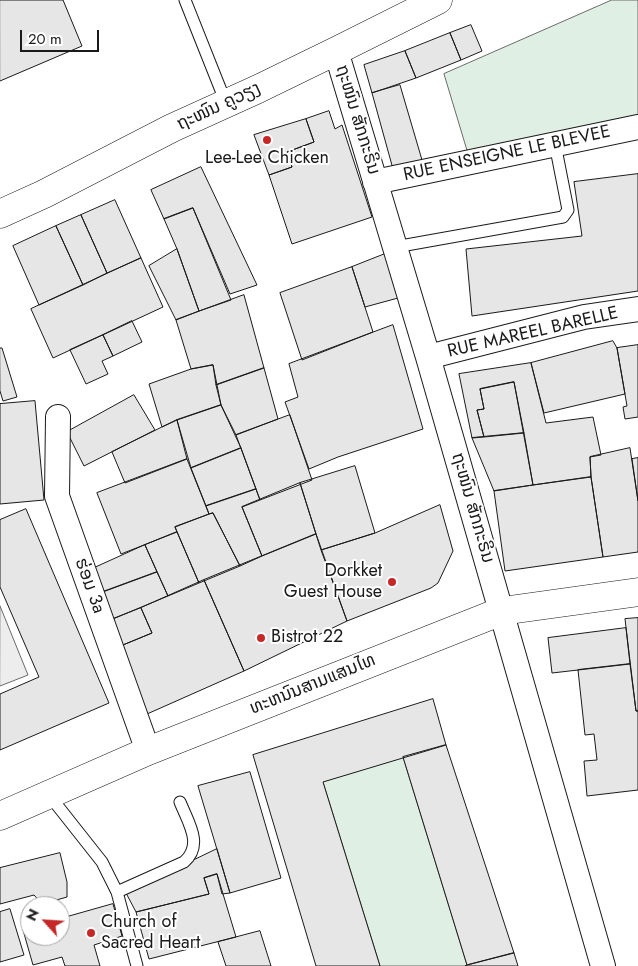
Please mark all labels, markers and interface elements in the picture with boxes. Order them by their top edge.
scale bar [22,20,101,52]
text: 20 m [28,28,62,50]
street label: ຖະໜົນ ສັກກະຣິນ [330,62,384,178]
street label: ຖະໜົນ ຄູວຽງ [174,78,264,136]
street label: RUE ENSEIGNE LE BLEVEE [402,122,612,186]
marker: Lee-Lee Chicken [261,134,273,146]
place label: Lee-Lee Chicken [205,148,329,170]
street label: RUE MAREEL BARELLE [446,303,620,363]
street label: ຖະໜົນ ສັກກະຣິນ [446,450,498,566]
street label: ຮ່ອມ 3a [69,555,109,617]
place label: Dorkket Guest House [284,561,382,604]
marker: Dorkket Guest House [386,576,398,588]
place label: Bistrot 22 [271,627,343,649]
marker: Bistrot 22 [255,632,267,644]
street label: ທະຫນົນສາມແສນໄທ [247,650,379,720]
north arrow [20,896,70,946]
text: N [21,905,44,924]
place label: Church of Sacred Heart [101,912,200,954]
marker: Church of Sacred Heart [85,927,97,939]

